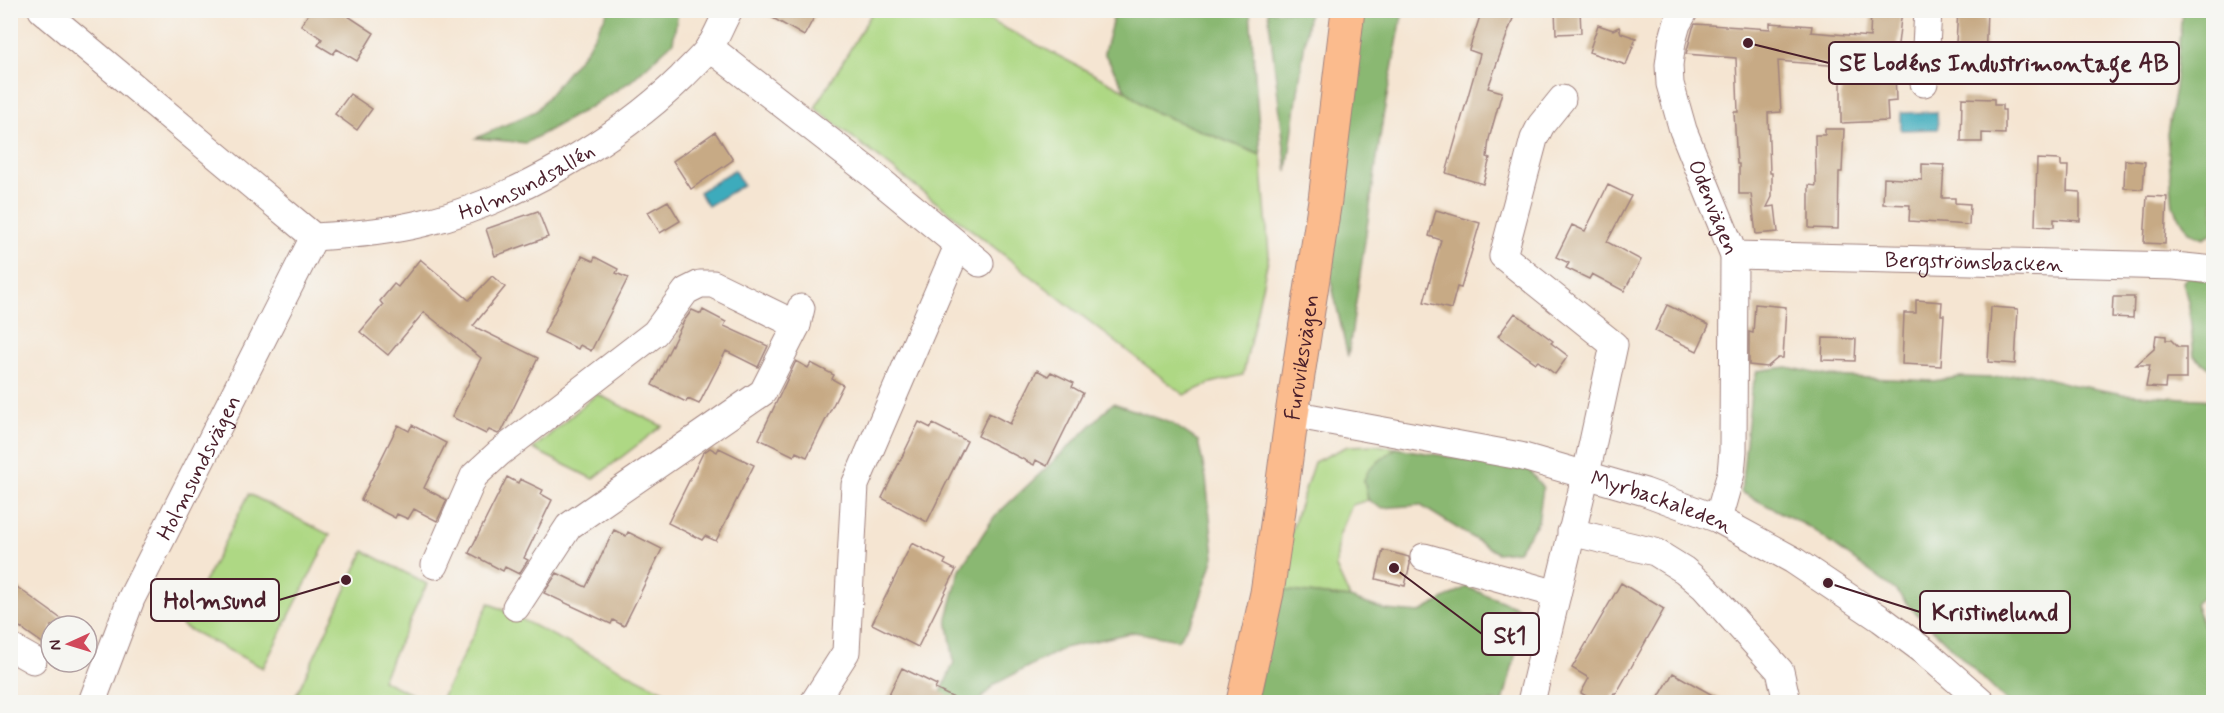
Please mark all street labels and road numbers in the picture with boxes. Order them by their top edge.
street label: Holmsundsallén [455,137,600,228]
street label: Odenvägen [1681,156,1745,260]
street label: Bergströmsbacken [1884,247,2063,279]
street label: Furuviksvägen [1279,292,1326,422]
street label: Holmsundsvägen [151,391,248,545]
street label: Myrbackaleden [1587,465,1738,541]

